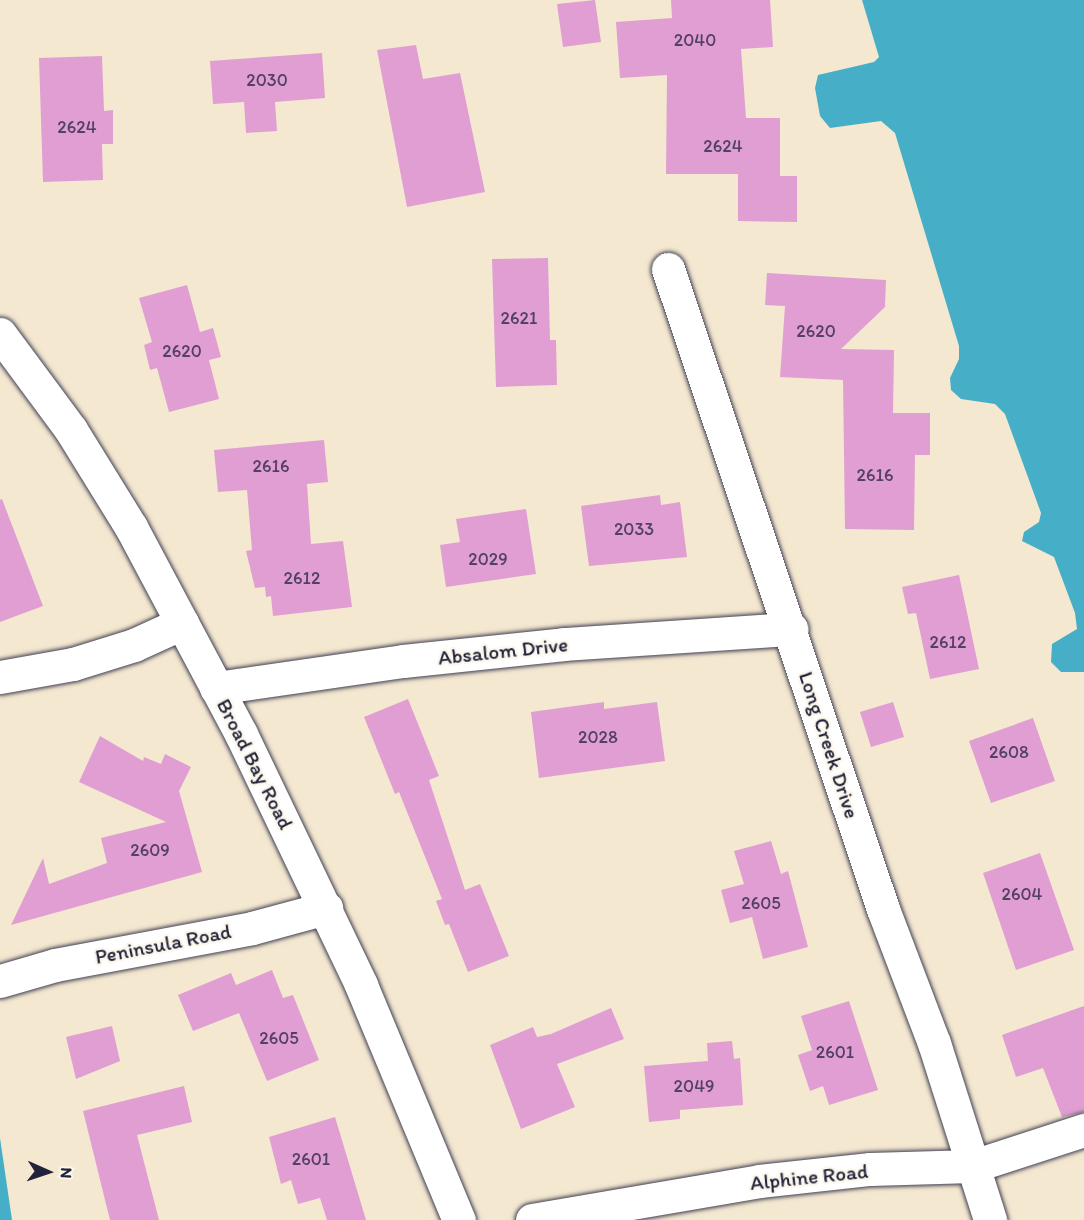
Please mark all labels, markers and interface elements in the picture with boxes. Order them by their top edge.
house number: 2040 [674,29,716,51]
house number: 2030 [246,69,288,91]
house number: 2624 [57,116,97,138]
house number: 2624 [703,135,743,157]
house number: 2621 [501,307,537,329]
house number: 2620 [796,320,836,342]
house number: 2620 [162,340,202,362]
house number: 2616 [253,455,289,477]
house number: 2616 [857,464,893,486]
house number: 2033 [614,518,654,540]
house number: 2029 [468,548,508,570]
house number: 2612 [284,567,320,589]
house number: 2612 [930,631,966,653]
street label: Absalom Drive [437,632,569,670]
street label: Long Creek Drive [793,668,865,822]
street label: Broad Bay Road [211,695,299,833]
house number: 2028 [578,726,618,748]
house number: 2608 [989,741,1029,763]
house number: 2609 [130,839,170,861]
house number: 2604 [1002,883,1042,905]
house number: 2605 [741,892,781,914]
street label: Peninsula Road [93,918,233,970]
house number: 2605 [259,1027,299,1049]
house number: 2601 [816,1041,854,1063]
house number: 2049 [674,1075,714,1097]
north arrow [18,1142,78,1202]
house number: 2601 [292,1148,330,1170]
street label: Alphine Road [749,1158,869,1196]
text: N [57,1167,76,1179]

